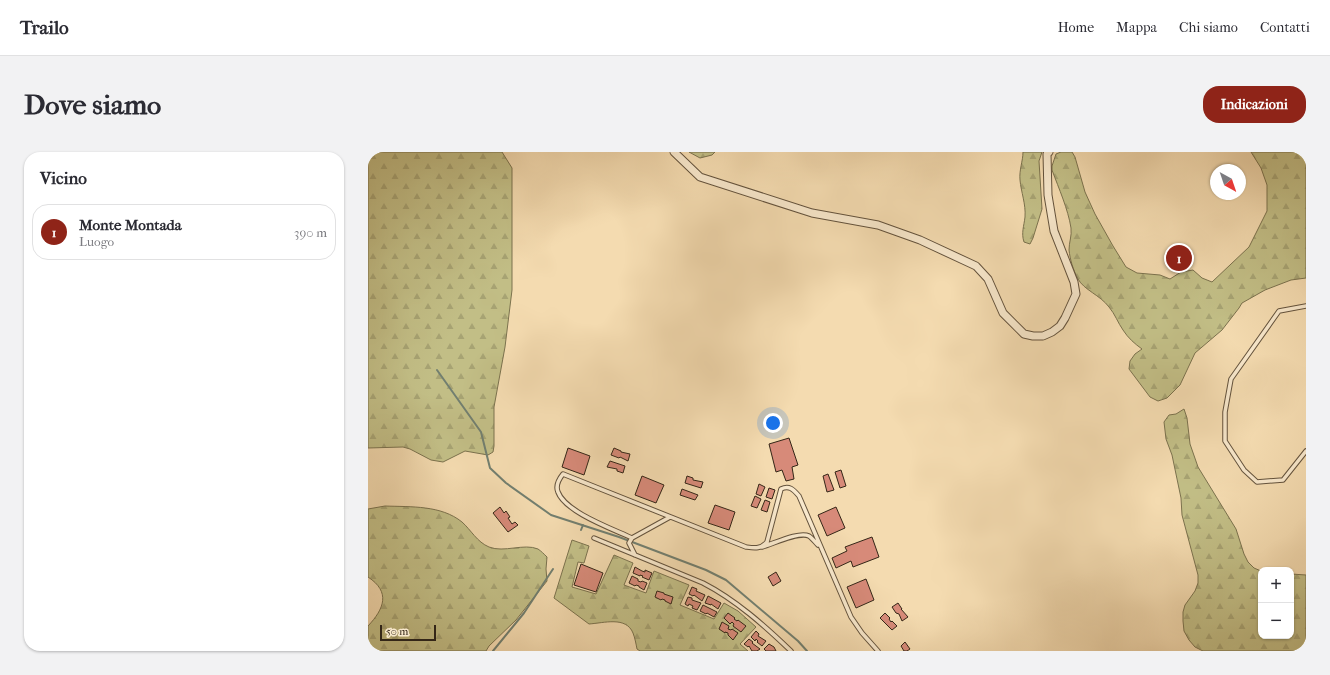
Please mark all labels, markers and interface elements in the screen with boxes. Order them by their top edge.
text: Trailo [20,17,69,39]
text: Home [1058,19,1094,36]
text: Mappa [1116,19,1157,36]
text: Chi siamo [1179,19,1238,36]
text: Contatti [1260,19,1310,36]
button: Indicazioni [1203,86,1306,123]
text: Dove siamo [24,88,161,121]
north arrow [1210,164,1246,200]
text: Vicino [40,168,87,188]
text: Monte Montada [79,216,182,234]
text: 1 [52,225,56,240]
text: 390 m [294,225,327,240]
text: Luogo [79,234,114,249]
pin: 1 [1166,243,1192,273]
your location [763,413,783,433]
map controls [1258,567,1294,639]
button: + [1258,567,1294,603]
button: − [1258,603,1294,639]
scale bar [380,623,436,642]
text: 50 m [386,625,408,638]

